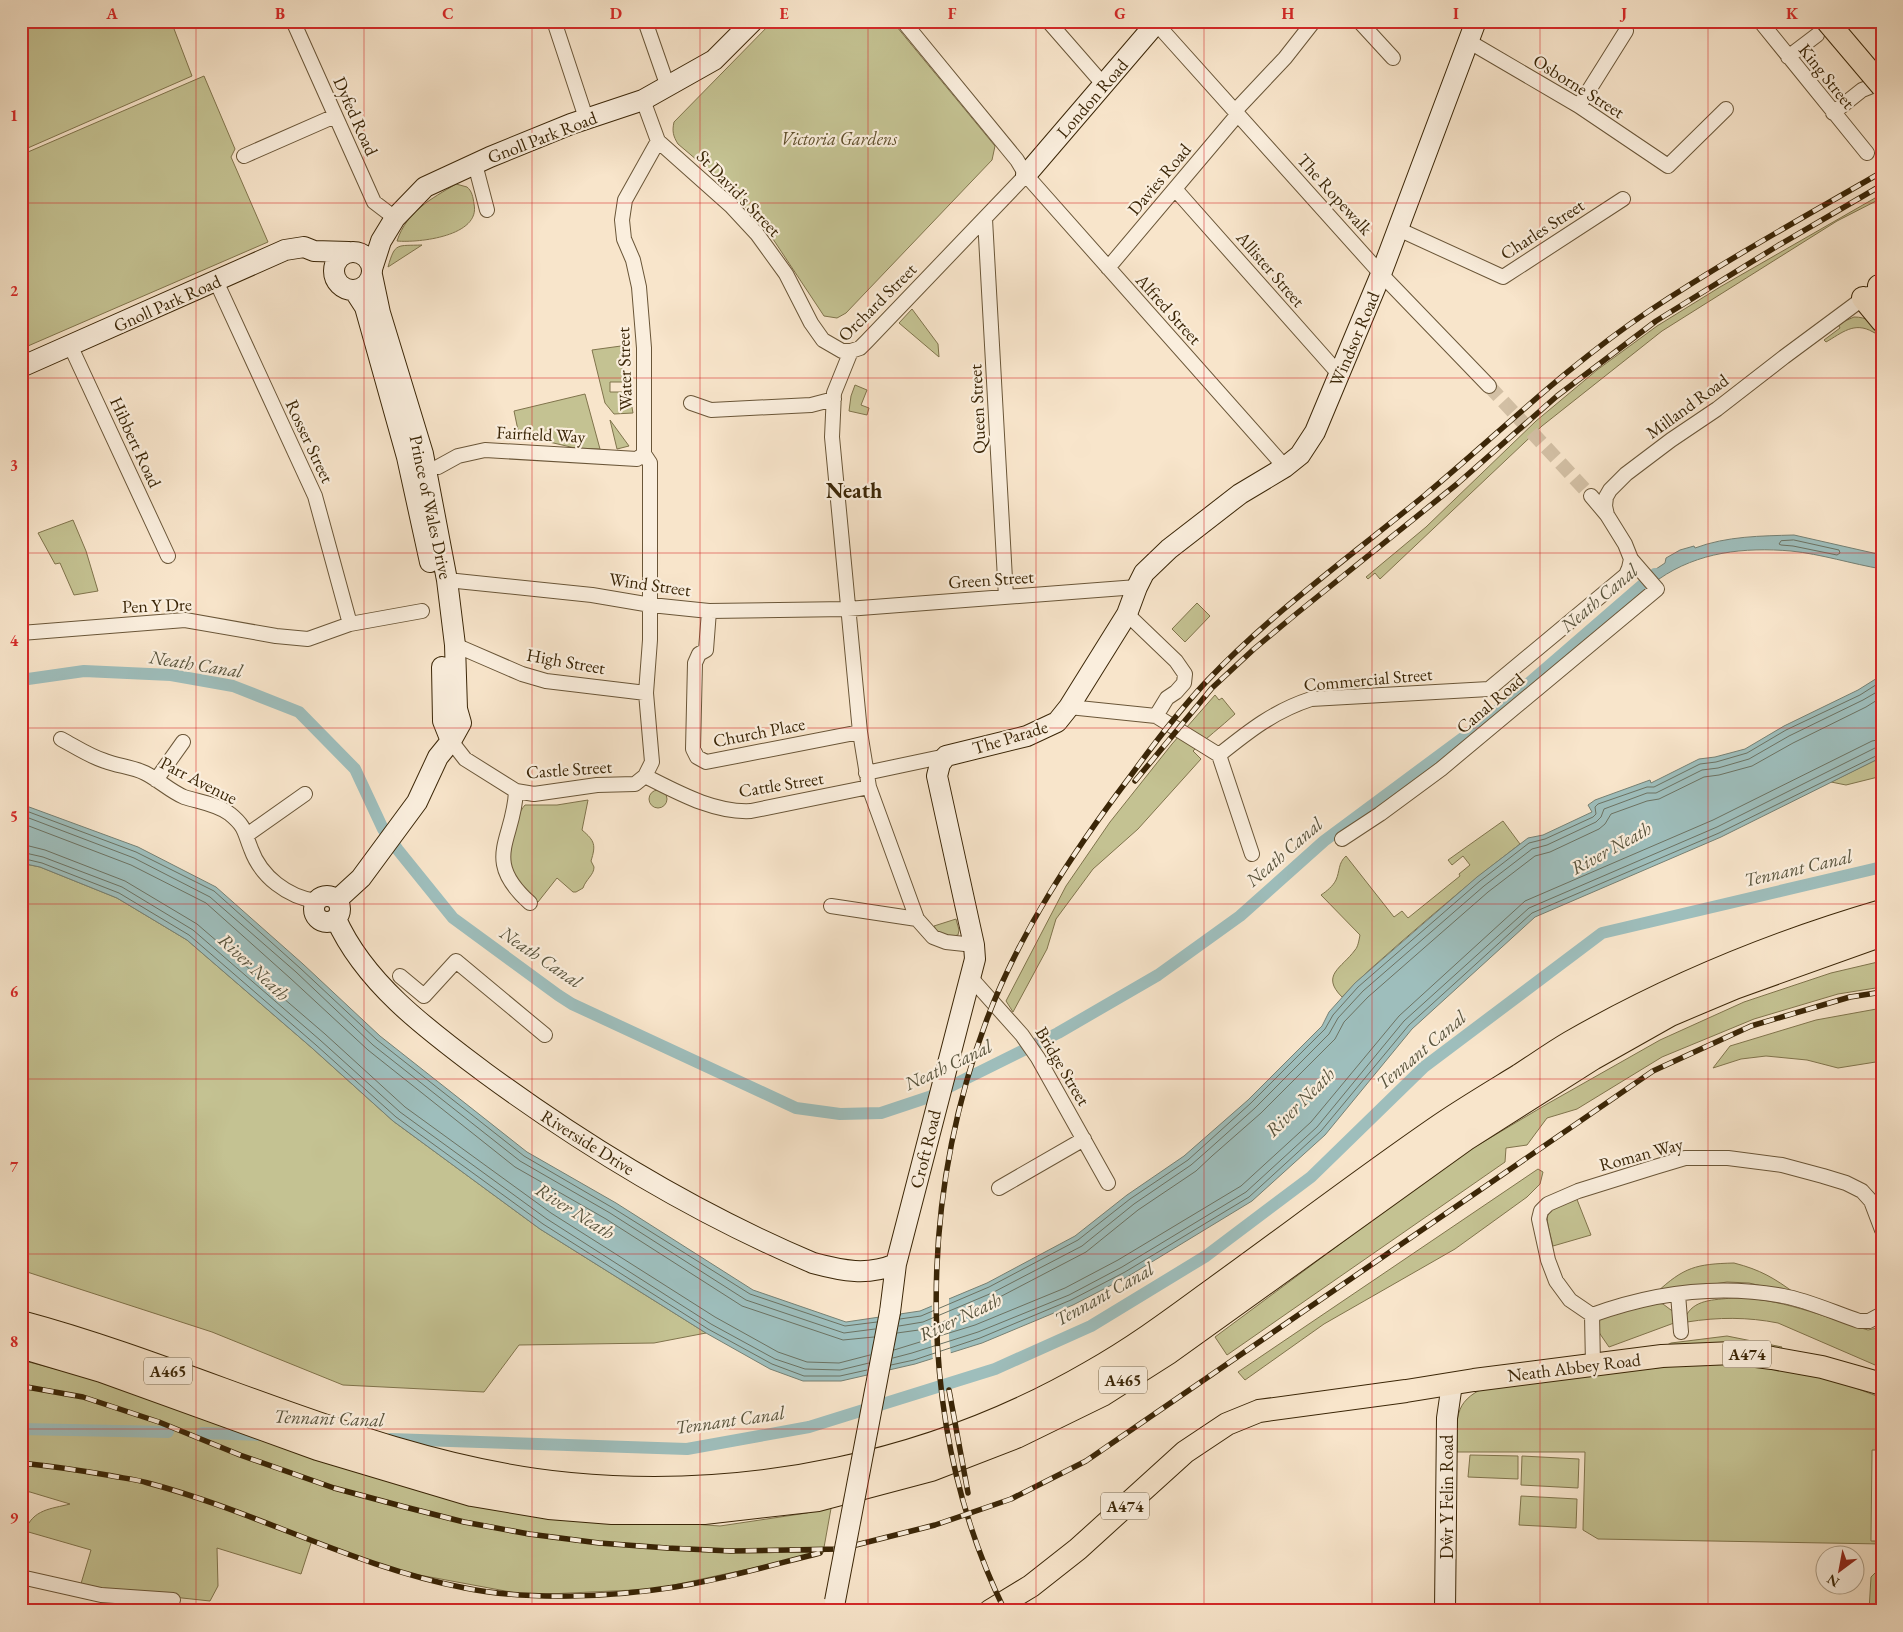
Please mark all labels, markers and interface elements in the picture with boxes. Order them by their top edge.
text: A [105,3,118,24]
text: B [275,3,285,24]
text: C [442,3,454,24]
text: D [610,3,622,24]
text: E [779,3,789,24]
text: F [948,3,957,24]
text: G [1114,3,1126,24]
text: H [1282,3,1295,24]
text: I [1453,3,1459,24]
text: J [1619,3,1627,24]
text: K [1786,3,1799,24]
street label: King Street [1794,39,1860,113]
street label: Osborne Street [1529,49,1629,123]
street label: London Road [1051,53,1133,142]
street label: Dyfed Road [328,73,384,160]
text: 1 [10,105,18,126]
street label: Gnoll Park Road [484,105,601,168]
park label: Victoria Gardens [781,127,898,150]
street label: Davies Road [1122,138,1196,220]
street label: St David's Street [692,145,786,242]
street label: The Ropewalk [1292,148,1378,240]
street label: Charles Street [1496,193,1589,265]
street label: Allister Street [1231,226,1310,312]
street label: Orchard Street [833,258,921,346]
street label: Alfred Street [1130,268,1207,350]
street label: Gnoll Park Road [110,269,225,337]
text: 2 [10,280,19,301]
street label: Windsor Road [1324,287,1385,390]
street label: Water Street [611,326,637,411]
street label: Queen Street [963,363,991,454]
street label: Milland Road [1641,368,1733,444]
street label: Hibbert Road [105,393,167,492]
street label: Rosser Street [281,396,339,487]
street label: Fairfield Way [496,420,586,448]
street label: Prince of Wales Drive [404,433,458,581]
text: 3 [10,455,18,476]
district label: Neath [826,476,882,505]
water label: Neath Canal [1554,558,1643,638]
street label: Green Street [947,565,1035,593]
street label: Wind Street [608,567,693,601]
street label: Pen Y Dre [122,592,192,618]
text: 4 [10,630,19,651]
street label: High Street [525,643,607,679]
water label: Neath Canal [147,644,245,684]
street label: Commercial Street [1303,662,1434,696]
street label: Canal Road [1451,667,1530,738]
street label: Church Place [711,712,807,752]
street label: The Parade [970,715,1050,759]
street label: Parr Avenue [157,751,241,809]
street label: Castle Street [525,755,613,783]
street label: Cattle Street [737,766,825,802]
text: 5 [10,806,18,827]
water label: Neath Canal [1240,811,1328,893]
water label: River Neath [1566,816,1656,880]
water label: Tennant Canal [1741,843,1855,893]
water label: Neath Canal [494,920,587,994]
water label: River Neath [213,928,295,1006]
text: 6 [10,981,19,1002]
water label: Tennant Canal [1371,1005,1472,1095]
street label: Bridge Street [1030,1022,1096,1110]
water label: Neath Canal [899,1034,996,1097]
water label: River Neath [1260,1062,1340,1142]
street label: Riverside Drive [537,1104,639,1180]
street label: Croft Road [904,1106,946,1191]
street label: Roman Way [1597,1132,1685,1176]
text: 7 [10,1156,19,1177]
water label: River Neath [531,1177,619,1245]
water label: Tennant Canal [1050,1256,1159,1332]
water label: River Neath [914,1287,1006,1347]
text: 8 [10,1331,18,1352]
road number: A474 [1723,1340,1771,1368]
street label: Neath Abbey Road [1506,1347,1643,1387]
road number: A465 [144,1358,192,1384]
road number: A465 [1099,1366,1147,1394]
water label: Tennant Canal [674,1400,787,1440]
water label: Tennant Canal [273,1404,385,1432]
street label: Dŵr Y Felin Road [1435,1434,1458,1559]
road number: A474 [1101,1492,1149,1520]
text: 9 [10,1507,19,1528]
north arrow [1816,1544,1866,1594]
text: N [1823,1570,1843,1592]

